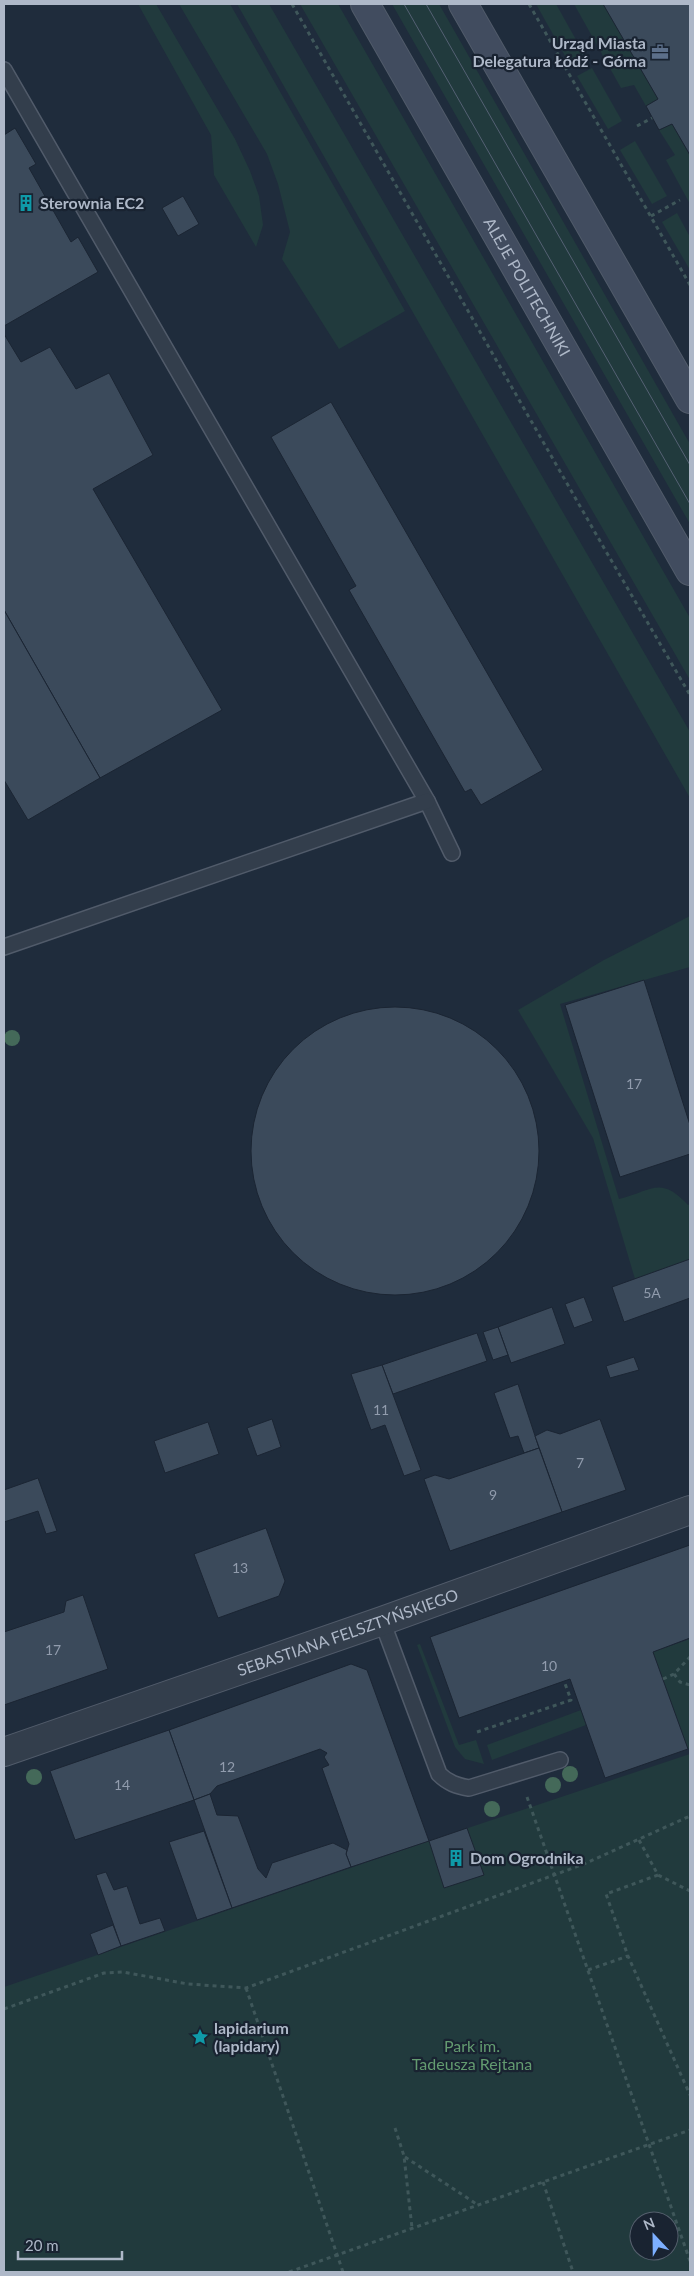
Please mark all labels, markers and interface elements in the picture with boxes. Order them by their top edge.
place label: Urząd Miasta Delegatura Łódź - Górna [472,33,646,70]
office icon: Urząd Miasta Delegatura Łódź - Górna [650,42,670,62]
building icon: Sterownia EC2 [16,193,36,213]
place label: Sterownia EC2 [40,193,144,212]
street label: ALEJE POLITECHNIKI [480,214,575,359]
house number: 17 [626,1075,642,1092]
house number: 5A [643,1284,661,1301]
house number: 11 [373,1401,389,1418]
house number: 7 [576,1454,584,1471]
house number: 9 [489,1486,497,1503]
house number: 13 [232,1559,248,1576]
street label: SEBASTIANA FELSZTYŃSKIEGO [235,1584,461,1679]
house number: 17 [45,1641,61,1658]
house number: 10 [541,1657,557,1674]
house number: 12 [219,1758,235,1775]
house number: 14 [114,1776,130,1793]
building icon: Dom Ogrodnika [446,1848,466,1868]
place label: Dom Ogrodnika [470,1848,584,1867]
place label: lapidarium (lapidary) [214,2018,289,2055]
place icon: lapidarium (lapidary) [190,2027,210,2047]
park label: Park im. Tadeusza Rejtana [412,2036,532,2073]
north arrow [629,2211,679,2261]
text: N [641,2214,657,2233]
scale bar [18,2228,121,2260]
text: 20 m [25,2236,59,2254]

